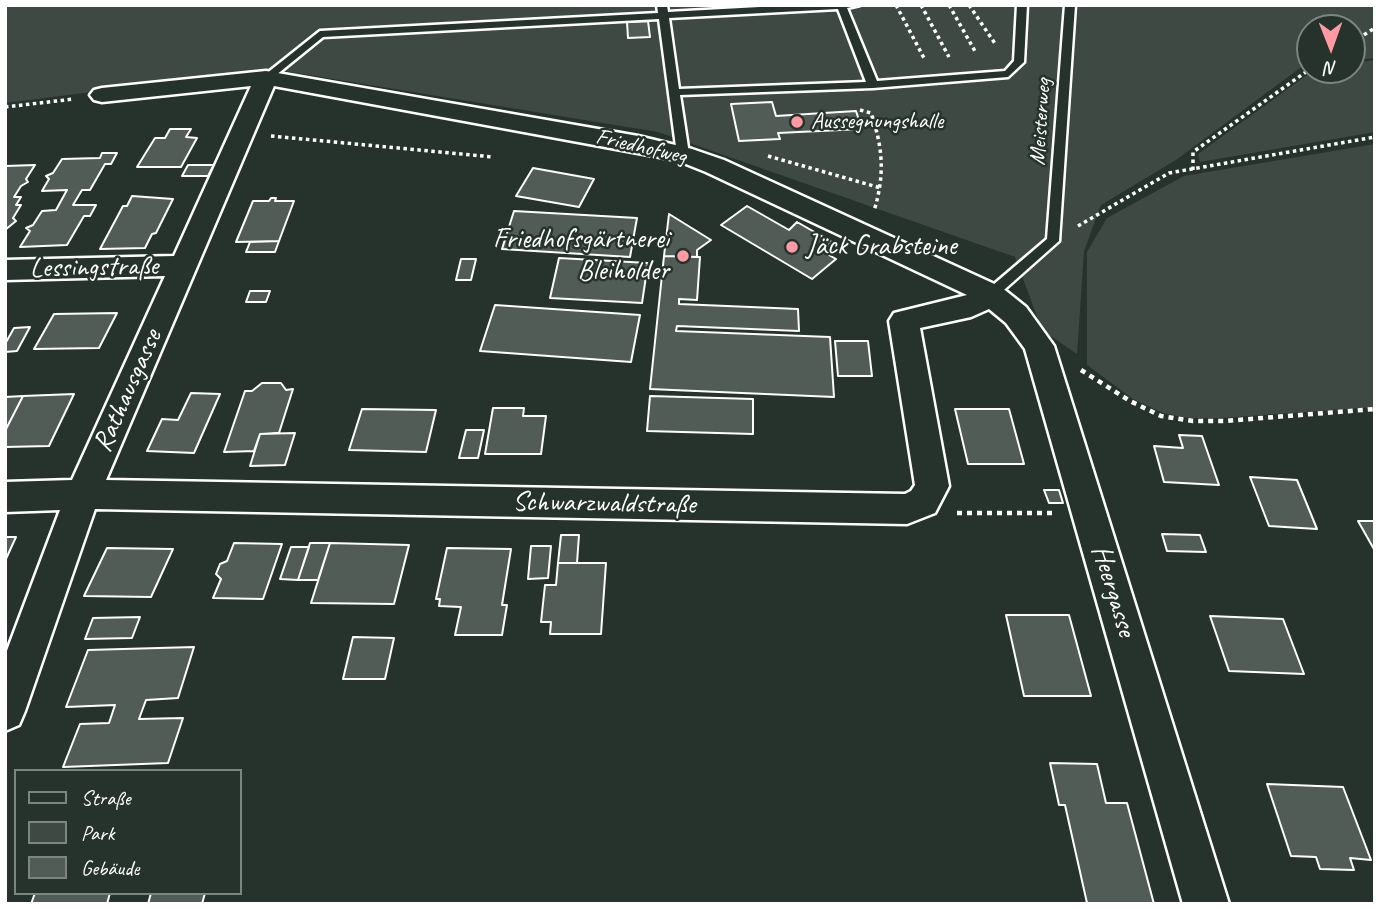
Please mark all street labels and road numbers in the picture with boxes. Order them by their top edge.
street label: Meisterweg [1024,78,1058,166]
street label: Friedhofweg [593,123,689,171]
street label: Lessingstraße [29,250,159,286]
street label: Rathausgasse [86,325,170,457]
street label: Schwarzwaldstraße [512,486,696,522]
street label: Heergasse [1083,541,1143,641]

